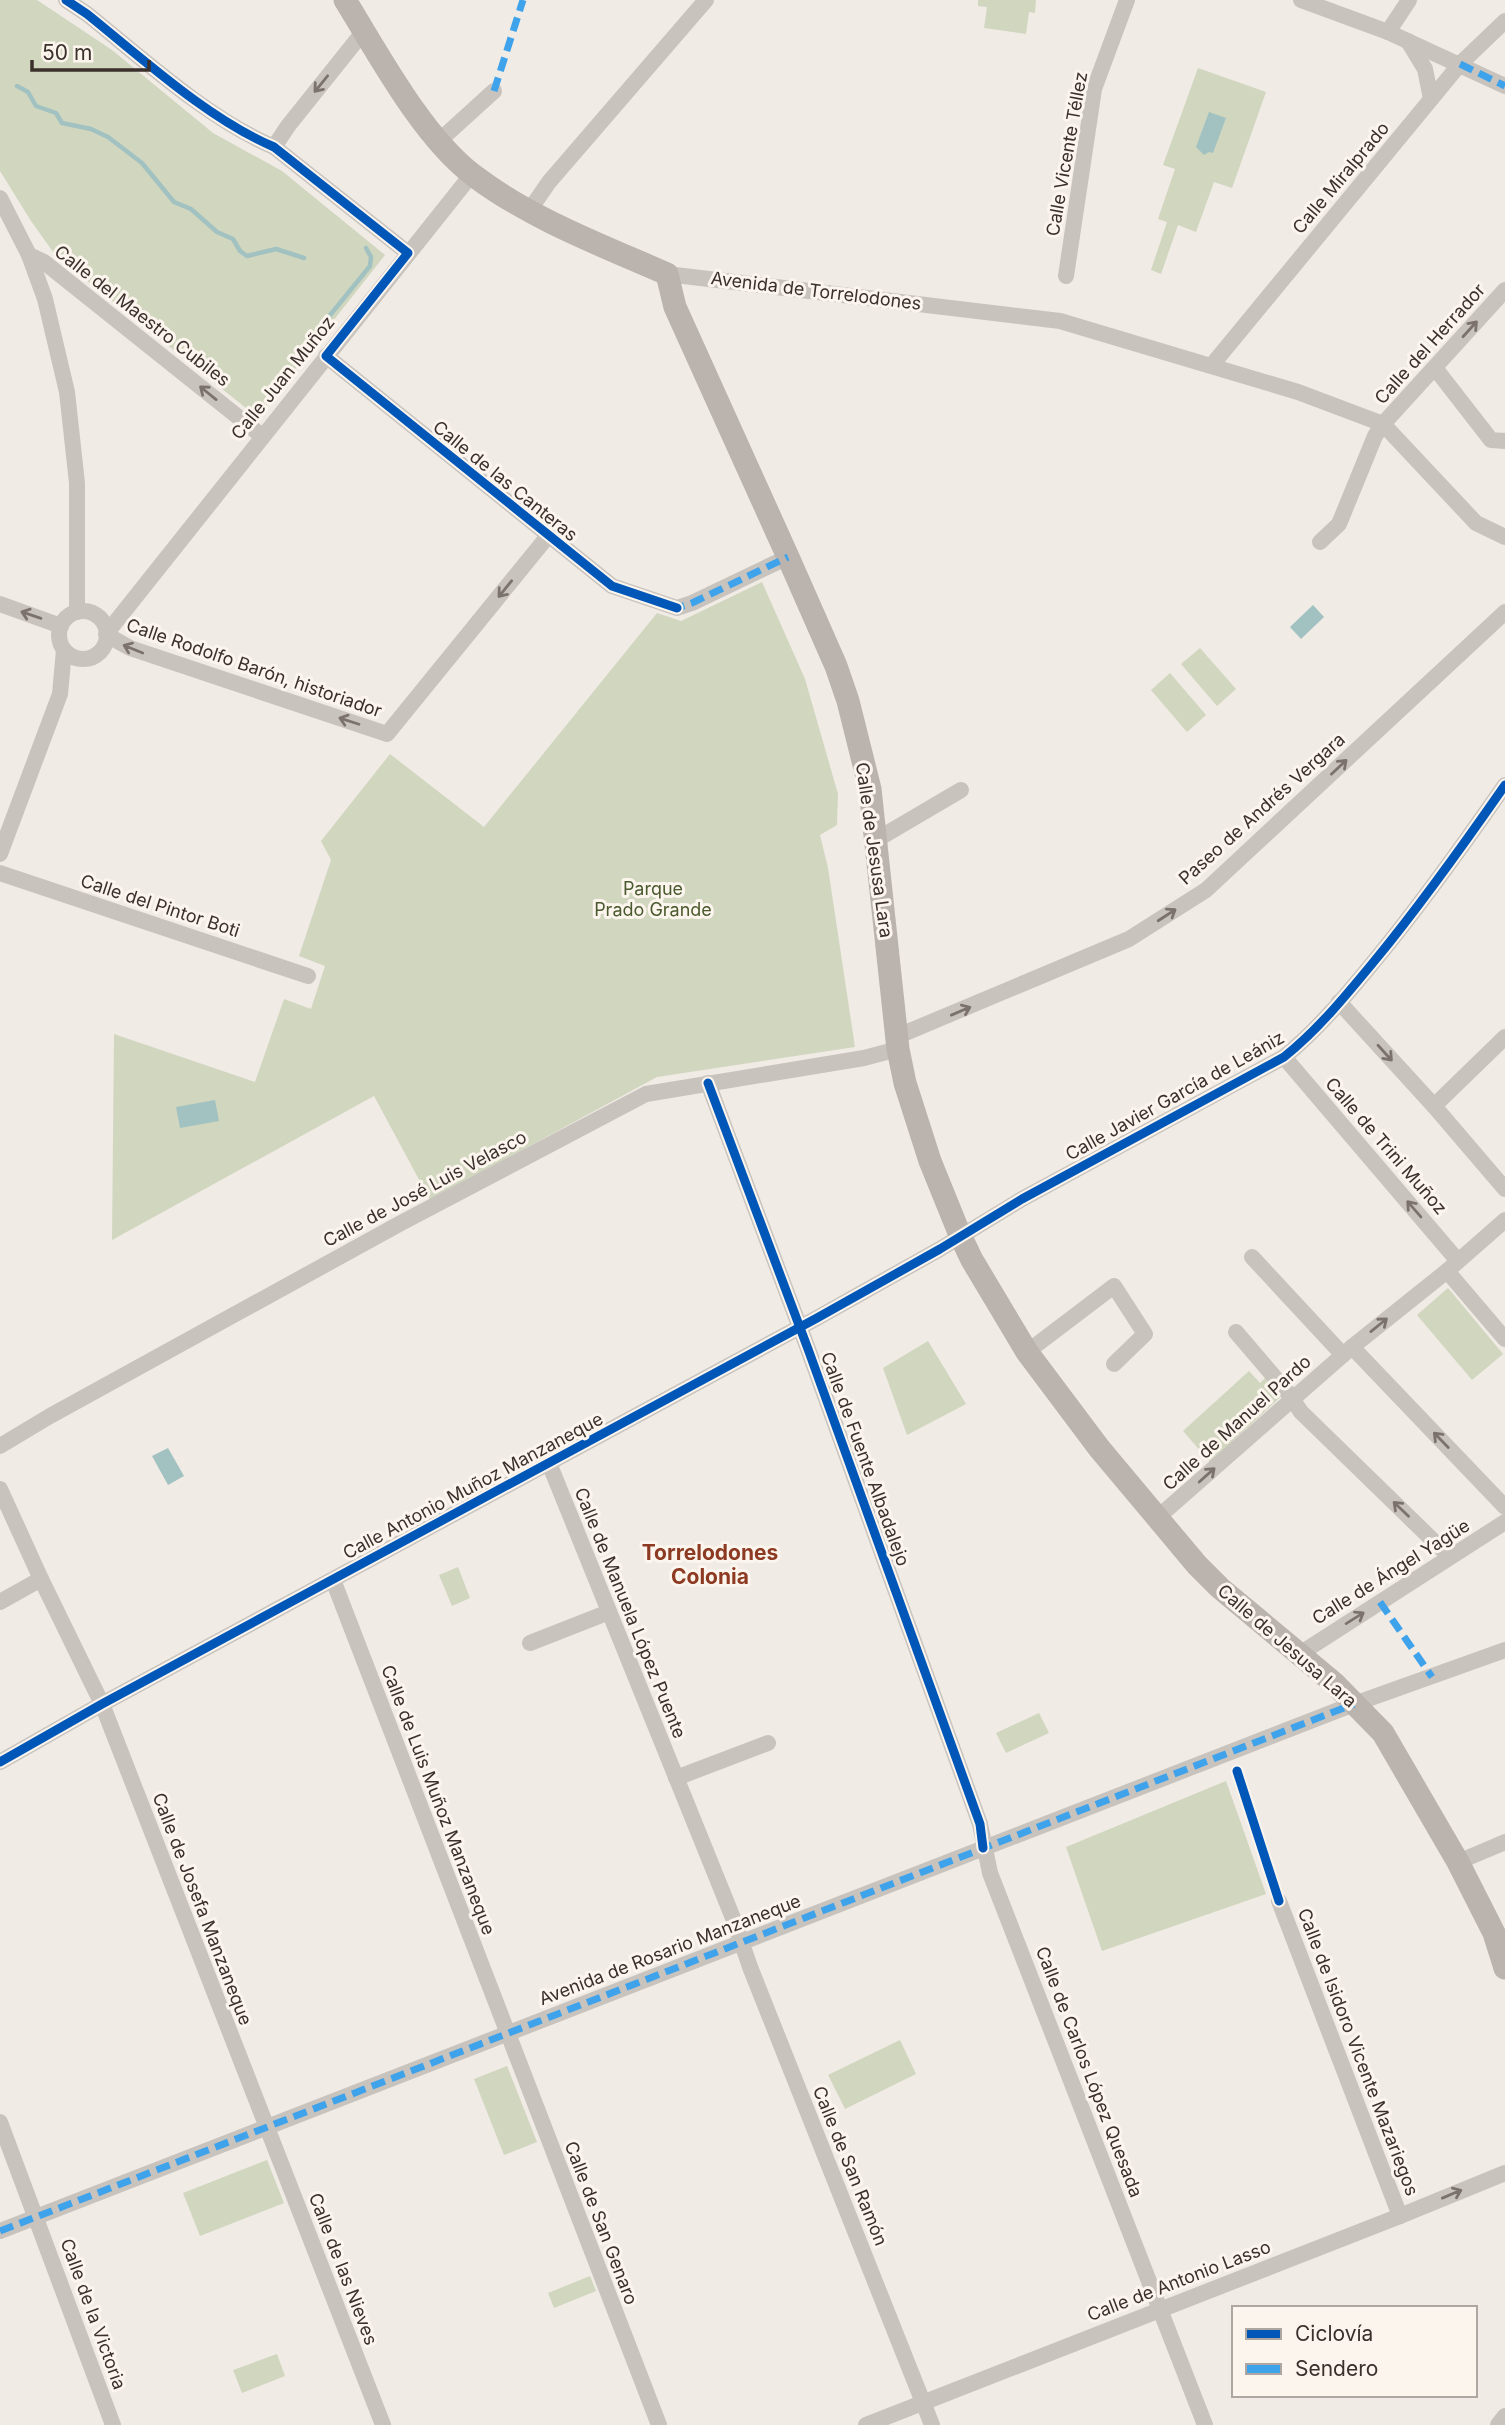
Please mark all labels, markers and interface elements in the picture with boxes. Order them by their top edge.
scale bar [32,28,149,72]
text: 50 m [42,40,92,65]
street label: Calle Vicente Téllez [1042,70,1091,238]
one-way arrow [314,75,329,93]
street label: Calle Miralprado [1288,118,1393,238]
street label: Calle del Maestro Cubiles [51,241,234,391]
street label: Avenida de Torrelodones [710,267,922,314]
street label: Calle del Herrador [1370,279,1489,408]
street label: Calle Juan Muñoz [227,312,339,443]
one-way arrow [1462,320,1478,338]
one-way arrow [200,385,218,401]
street label: Calle de las Canteras [429,416,582,545]
one-way arrow [497,580,513,598]
one-way arrow [20,608,42,620]
street label: Calle Rodolfo Barón, historiador [124,614,385,721]
one-way arrow [123,641,144,654]
one-way arrow [338,714,360,726]
street label: Paseo de Andrés Vergara [1174,729,1349,889]
one-way arrow [1330,758,1347,775]
street label: Calle de Jesusa Lara [852,761,897,939]
street label: Calle del Pintor Boti [78,870,242,941]
park label: Parque Prado Grande [594,878,712,920]
one-way arrow [1157,908,1176,922]
one-way arrow [950,1003,971,1016]
street label: Calle Javier García de Leániz [1062,1027,1288,1165]
one-way arrow [1377,1044,1393,1062]
street label: Calle de Trini Muñoz [1321,1073,1451,1218]
street label: Calle de José Luis Velasco [320,1126,530,1251]
one-way arrow [1406,1200,1422,1218]
one-way arrow [1369,1318,1388,1333]
street label: Calle de Fuente Albadalejo [817,1349,914,1569]
street label: Calle de Manuel Pardo [1158,1351,1315,1495]
street label: Calle Antonio Muñoz Manzaneque [339,1408,606,1563]
one-way arrow [1432,1432,1449,1449]
one-way arrow [1198,1467,1216,1483]
street label: Calle de Manuela López Puente [570,1484,690,1741]
one-way arrow [1393,1501,1410,1518]
street label: Calle de Ángel Yagüe [1308,1514,1473,1629]
district label: Torrelodones Colonia [642,1540,778,1589]
street label: Calle de Jesusa Lara [1214,1580,1361,1712]
one-way arrow [1345,1610,1365,1624]
street label: Calle de Luis Muñoz Manzaneque [377,1662,500,1938]
street label: Calle de Josefa Manzaneque [148,1790,257,2028]
street label: Avenida de Rosario Manzaneque [536,1890,804,2009]
street label: Calle de Isidoro Vicente Mazariegos [1294,1905,1423,2198]
street label: Calle de Carlos López Quesada [1032,1943,1147,2200]
street label: Calle de San Ramón [809,2083,892,2249]
street label: Calle de San Genaro [561,2138,642,2308]
one-way arrow [1441,2187,1463,2200]
street label: Calle de las Nieves [305,2190,382,2348]
street label: Calle de la Victoria [56,2236,130,2392]
street label: Calle de Antonio Lasso [1084,2236,1273,2325]
legend [1232,2306,1477,2397]
text: Ciclovía [1295,2321,1373,2346]
text: Sendero [1295,2356,1378,2381]

